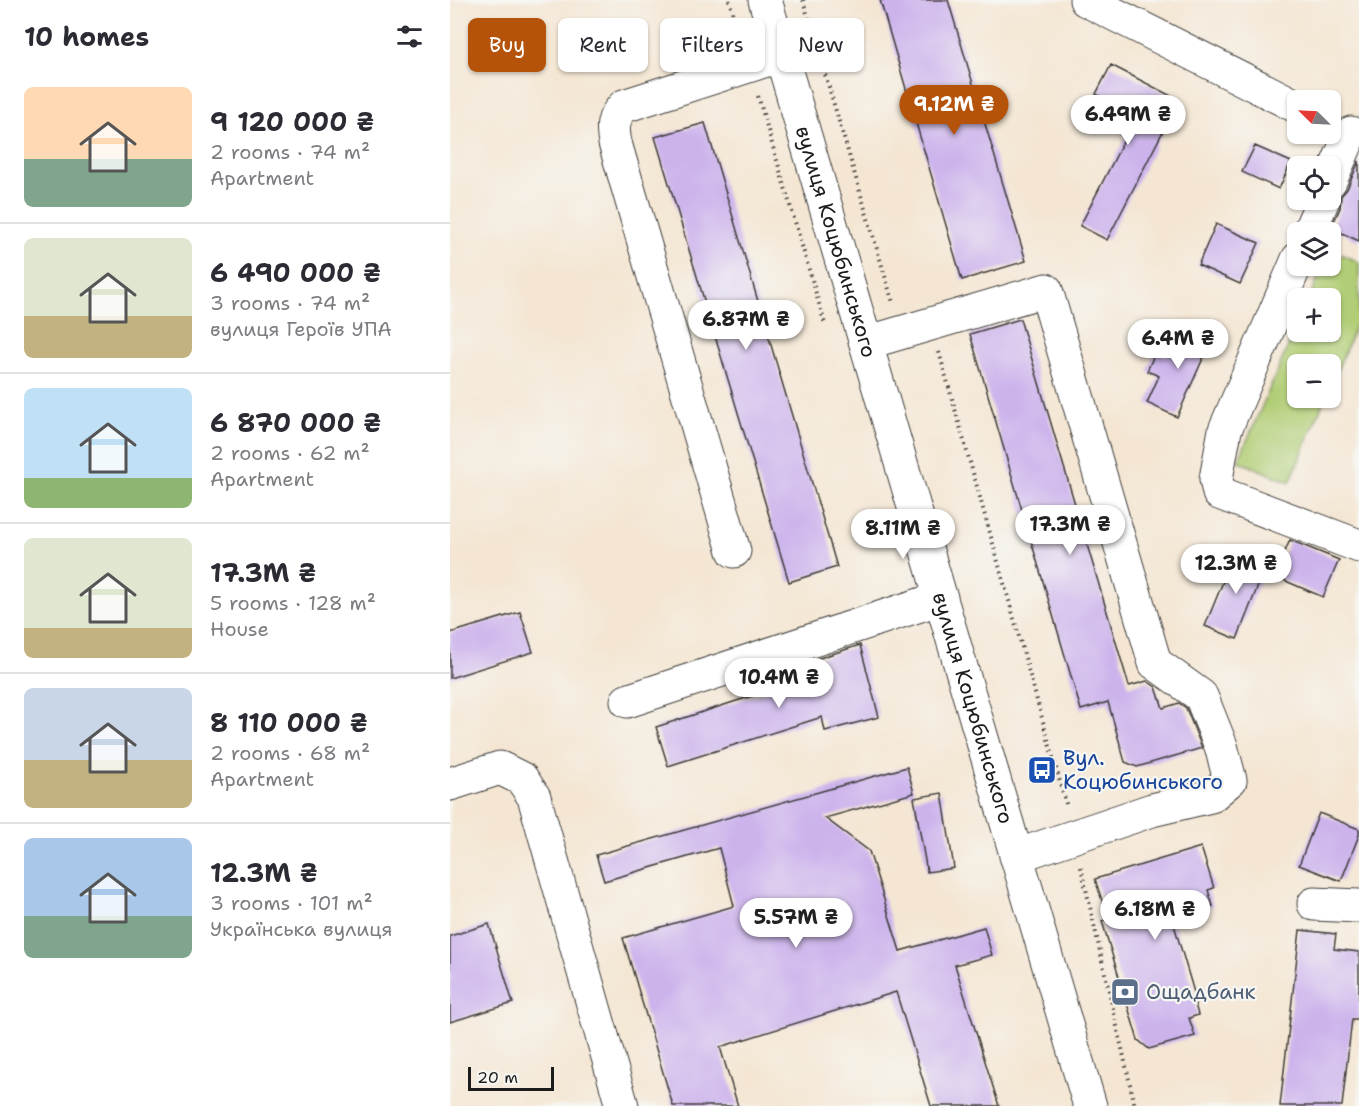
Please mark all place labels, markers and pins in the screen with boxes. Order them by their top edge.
pin: 9.12M ₴ [899,85,1009,136]
pin: 6.49M ₴ [1073,95,1183,146]
pin: 6.87M ₴ [691,300,801,351]
pin: 6.4M ₴ [1129,319,1227,370]
pin: 17.3M ₴ [1015,505,1125,556]
pin: 8.11M ₴ [848,509,958,560]
pin: 12.3M ₴ [1181,544,1291,595]
pin: 10.4M ₴ [724,658,834,709]
place label: Вул. Коцюбинського [1063,744,1223,796]
bus stop icon: Вул. Коцюбинського [1026,754,1058,786]
pin: 6.18M ₴ [1100,890,1210,941]
pin: 5.57M ₴ [741,898,851,949]
bank icon: Ощадбанк [1109,976,1141,1008]
place label: Ощадбанк [1146,978,1256,1006]

